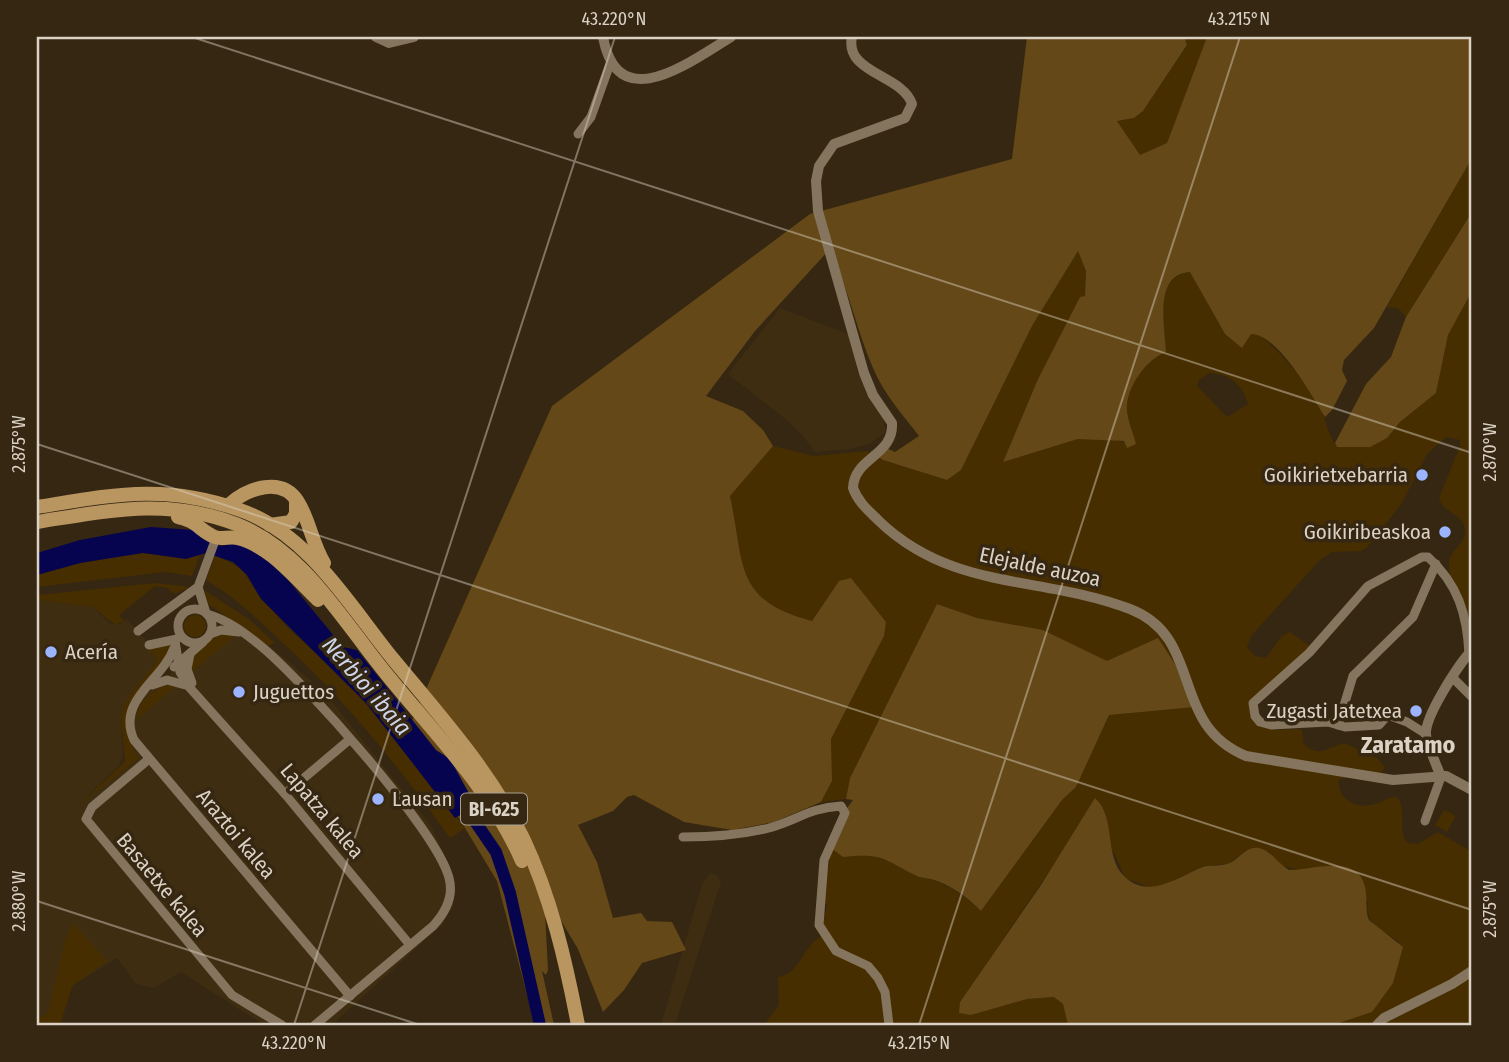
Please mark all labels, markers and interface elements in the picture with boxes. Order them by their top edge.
text: 43.220°N [581,8,647,30]
text: 43.215°N [1208,8,1270,30]
text: 2.875°W [8,415,30,473]
text: 2.870°W [1479,422,1501,481]
place label: Goikirietxebarria [1264,462,1408,488]
marker: Goikirietxebarria [1414,467,1430,483]
place label: Goikiribeaskoa [1304,519,1431,545]
marker: Goikiribeaskoa [1437,524,1453,540]
street label: Elejalde auzoa [977,541,1103,593]
water label: Nerbioi ibaia [317,631,417,741]
place label: Acería [65,639,118,665]
marker: Acería [43,644,59,660]
place label: Juguettos [253,679,334,705]
marker: Juguettos [231,684,247,700]
place label: Zugasti Jatetxea [1267,698,1402,724]
marker: Zugasti Jatetxea [1408,703,1424,719]
district label: Zaratamo [1361,731,1456,759]
street label: Lapatza kalea [275,758,369,864]
street label: Araztoi kalea [191,784,281,884]
place label: Lausan [392,786,453,812]
marker: Lausan [370,791,386,807]
road number: BI-625 [461,794,527,824]
street label: Basaetxe kalea [111,828,213,942]
text: 2.880°W [8,870,30,932]
text: 2.875°W [1479,880,1501,938]
text: 43.220°N [261,1032,327,1054]
text: 43.215°N [888,1032,950,1054]

